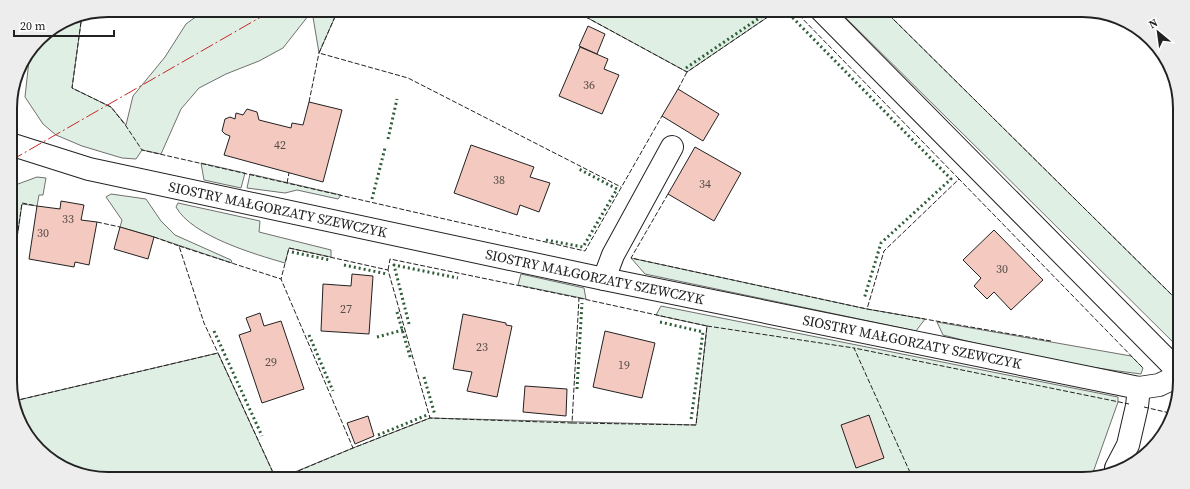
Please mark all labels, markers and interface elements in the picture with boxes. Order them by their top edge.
scale bar [14,12,114,38]
north arrow [1138,12,1178,52]
text: N [1146,15,1161,32]
text: 20 m [20,18,46,34]
house number: 36 [583,77,595,93]
house number: 42 [274,137,286,153]
house number: 38 [493,172,505,188]
street label: SIOSTRY MAŁGORZATY SZEWCZYK [167,176,390,243]
house number: 34 [699,176,711,192]
house number: 33 [62,211,74,227]
house number: 30 [37,225,49,241]
street label: SIOSTRY MAŁGORZATY SZEWCZYK [484,244,707,309]
house number: 30 [996,261,1008,277]
house number: 27 [340,301,352,317]
street label: SIOSTRY MAŁGORZATY SZEWCZYK [801,310,1024,374]
house number: 23 [476,339,488,355]
house number: 29 [265,354,277,370]
house number: 19 [618,357,630,373]

